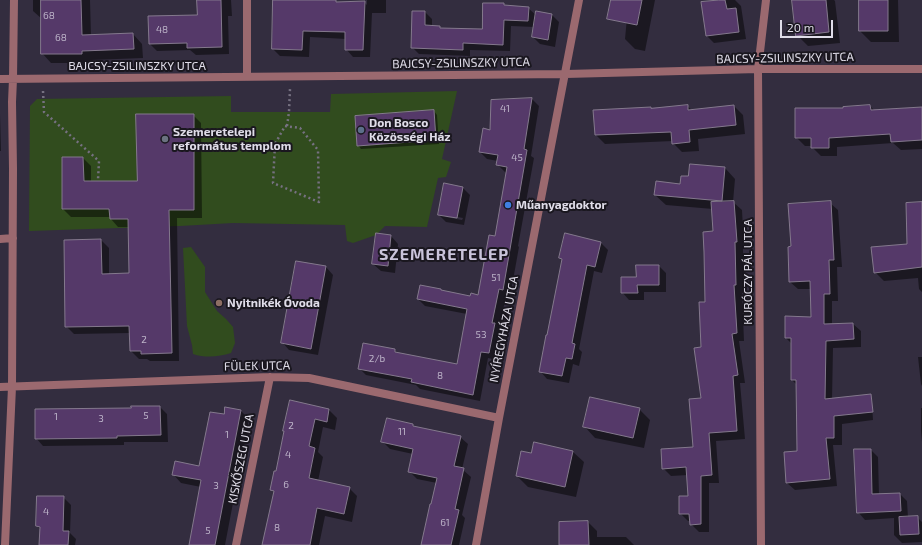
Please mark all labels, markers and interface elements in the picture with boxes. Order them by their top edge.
house number: 68 [43,10,55,22]
scale bar [782,12,835,38]
text: 20 m [787,20,814,34]
house number: 48 [156,24,168,36]
house number: 68 [55,32,67,44]
street label: BAJCSY-ZSILINSZKY UTCA [716,50,854,66]
street label: BAJCSY-ZSILINSZKY UTCA [392,55,530,71]
street label: BAJCSY-ZSILINSZKY UTCA [68,59,206,73]
house number: 41 [500,103,510,115]
place label: Don Bosco Közösségi Ház [369,116,451,144]
place label: Szemeretelepi református templom [173,125,291,153]
marker: Don Bosco Közösségi Ház [356,125,366,135]
marker: Szemeretelepi református templom [160,134,170,144]
house number: 45 [511,152,523,164]
place label: Műanyagdoktor [516,198,607,212]
marker: Műanyagdoktor [503,200,513,210]
street label: KURÓCZY PÁL UTCA [741,219,755,325]
district label: SZEMERETELEP [379,245,509,265]
house number: 51 [491,272,501,284]
street label: NYÍREGYHÁZA UTCA [487,274,521,384]
place label: Nyitnikék Óvoda [227,296,320,310]
marker: Nyitnikék Óvoda [214,298,224,308]
house number: 53 [476,329,486,341]
house number: 2 [141,334,147,346]
house number: 2/b [369,353,385,365]
street label: FÜLEK UTCA [224,358,290,374]
house number: 8 [437,370,443,382]
house number: 5 [143,410,149,422]
house number: 1 [54,411,58,423]
house number: 3 [98,413,104,425]
street label: KISKŐSZEG UTCA [225,413,257,505]
house number: 2 [288,420,294,432]
house number: 11 [398,426,406,438]
house number: 1 [225,429,229,441]
house number: 4 [285,449,291,461]
house number: 6 [283,479,289,491]
house number: 3 [213,480,219,492]
house number: 4 [43,506,49,518]
house number: 61 [440,517,450,529]
house number: 8 [274,522,280,534]
house number: 5 [205,525,211,537]

